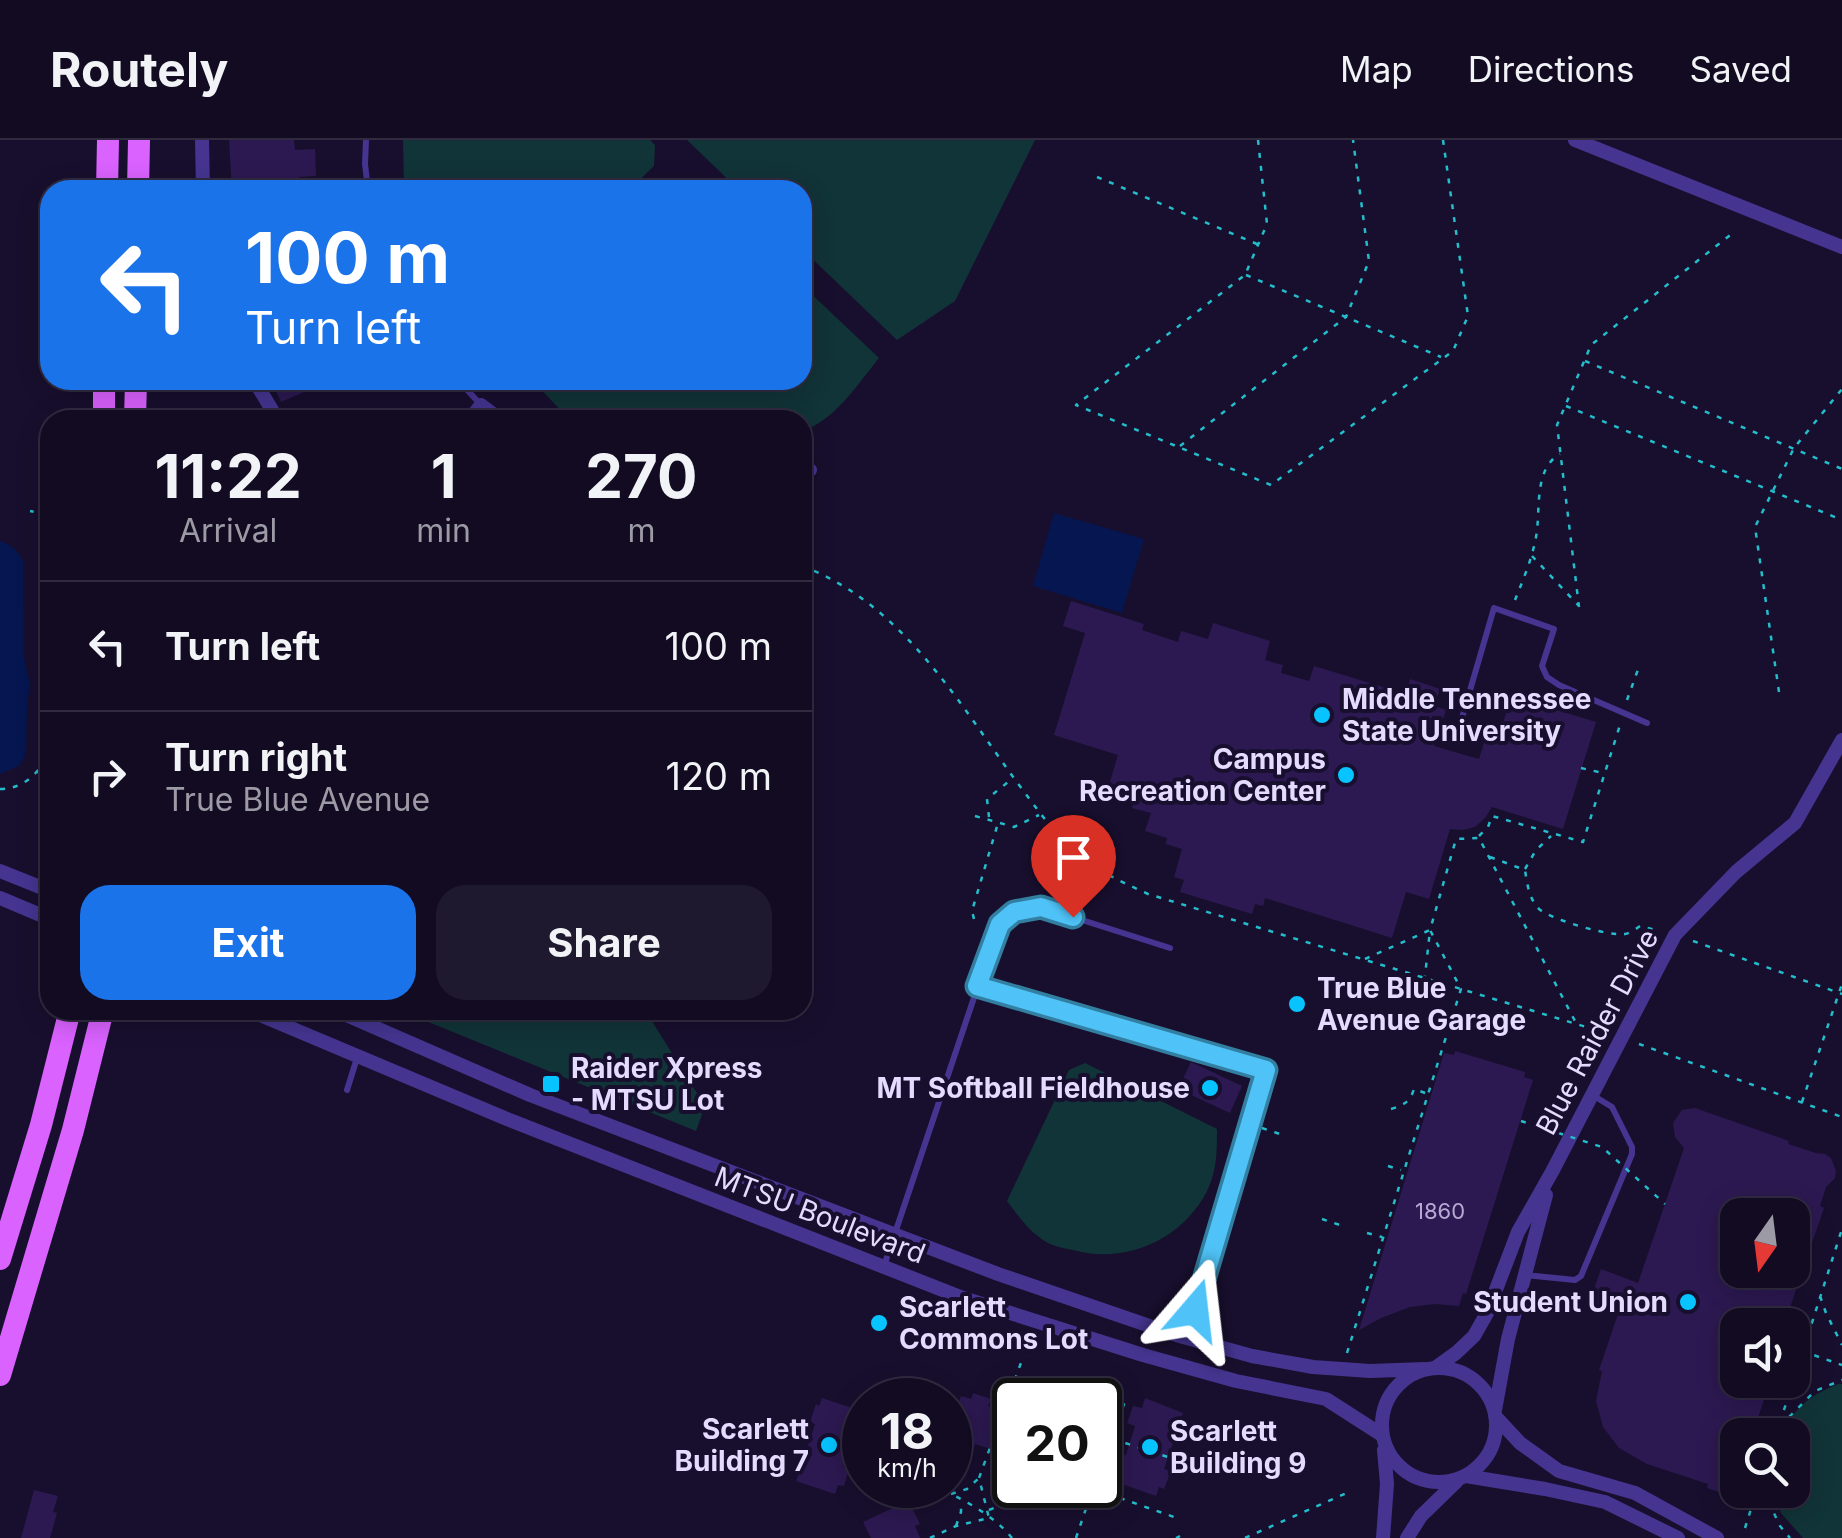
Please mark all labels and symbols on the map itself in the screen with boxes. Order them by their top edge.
place label: Middle Tennessee State University [1342,682,1591,748]
marker: Middle Tennessee State University [1311,704,1333,726]
place label: Campus Recreation Center [1079,742,1326,808]
marker: Campus Recreation Center [1335,764,1357,786]
pin [1031,815,1116,918]
street label: Blue Raider Drive [1529,924,1665,1140]
place label: True Blue Avenue Garage [1317,971,1526,1037]
marker: True Blue Avenue Garage [1286,993,1308,1015]
place label: Raider Xpress - MTSU Lot [571,1051,763,1117]
place label: MT Softball Fieldhouse [876,1071,1190,1105]
marker: Raider Xpress - MTSU Lot [540,1073,562,1095]
marker: MT Softball Fieldhouse [1199,1077,1221,1099]
street label: MTSU Boulevard [710,1159,930,1271]
house number: 1860 [1415,1198,1465,1224]
north arrow [1720,1198,1810,1288]
position arrow [1143,1258,1247,1362]
place label: Student Union [1473,1285,1668,1319]
place label: Scarlett Commons Lot [899,1290,1088,1356]
marker: Student Union [1677,1291,1699,1313]
marker: Scarlett Commons Lot [868,1312,890,1334]
speed limit sign: 20 [992,1378,1122,1508]
place label: Scarlett Building 7 [675,1412,809,1478]
place label: Scarlett Building 9 [1170,1414,1306,1480]
marker: Scarlett Building 7 [818,1434,840,1456]
marker: Scarlett Building 9 [1139,1436,1161,1458]

